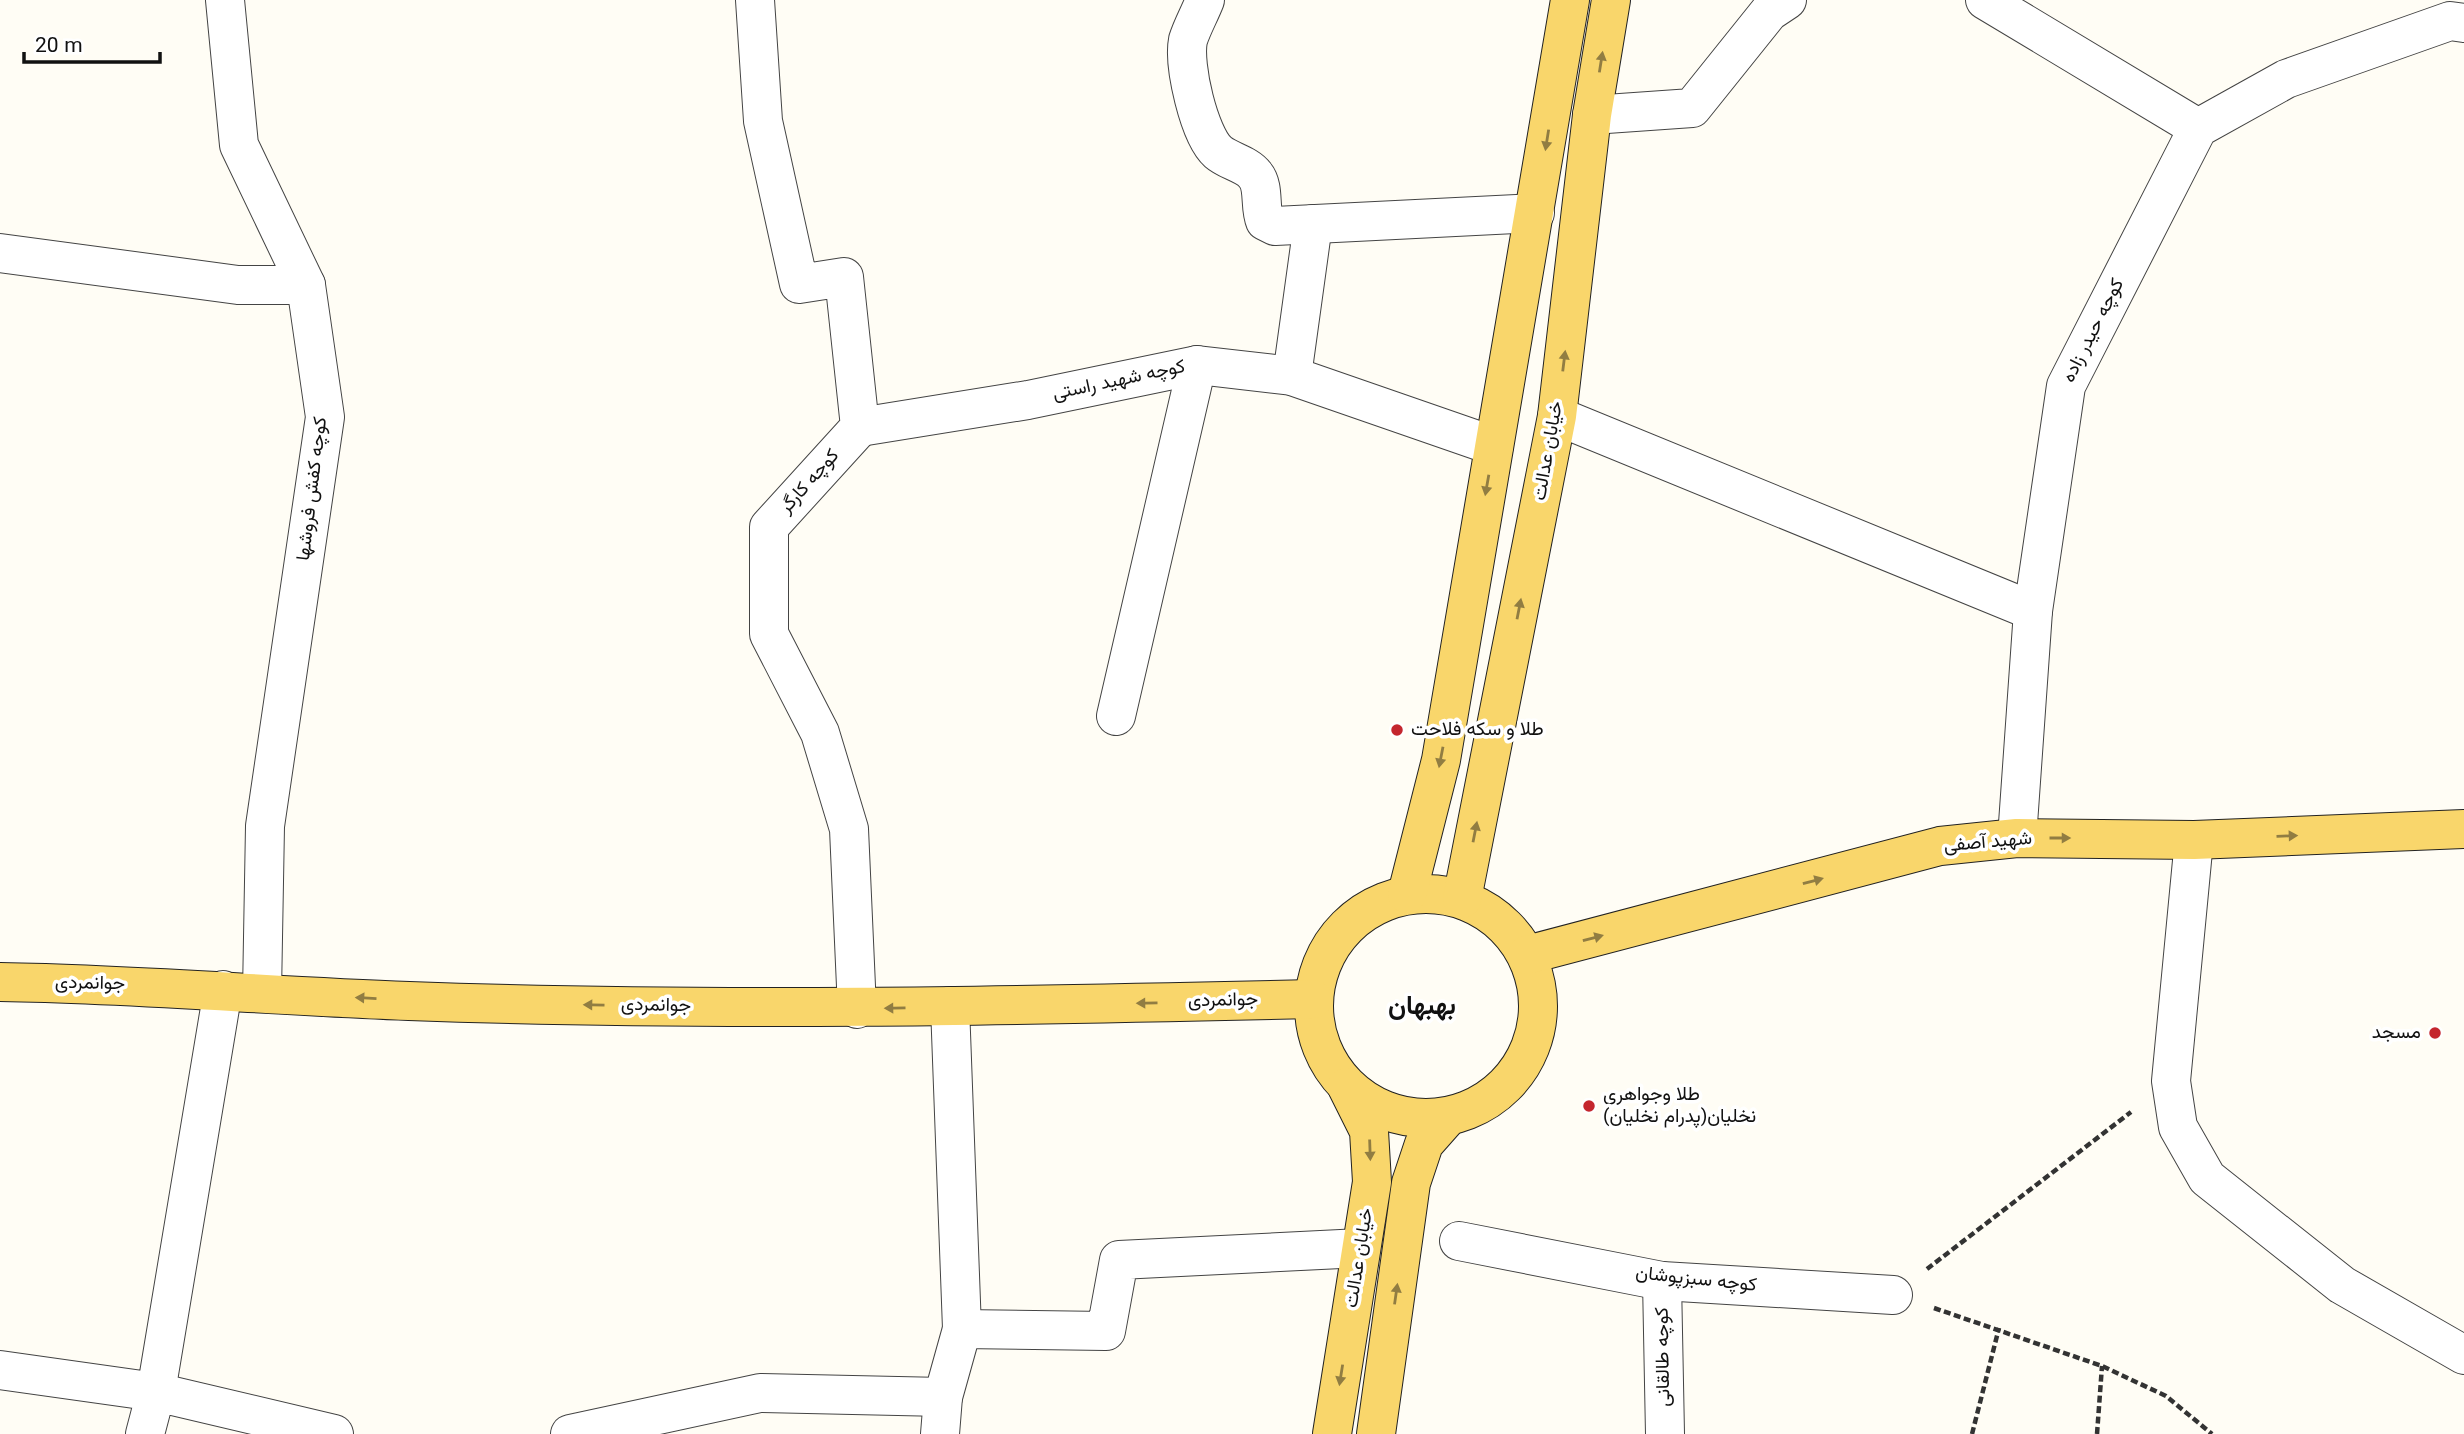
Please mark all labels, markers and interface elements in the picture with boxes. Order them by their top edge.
scale bar [24,21,161,65]
text: 20 m [35,30,83,63]
one-way arrow [1596,51,1607,73]
one-way arrow [1541,129,1552,151]
street label: کوچه حیدر زاده [2055,274,2133,388]
one-way arrow [1558,349,1569,371]
street label: کوچه شهید راستی [1050,353,1188,409]
street label: خیابان عدالت [1526,399,1572,503]
street label: کوچه کفش فروشها [290,415,336,563]
street label: کوچه کارگر [772,443,847,522]
one-way arrow [1481,474,1492,496]
one-way arrow [1514,598,1525,620]
place label: طلا و سکه فلاحت [1411,716,1544,745]
marker: طلا و سکه فلاحت [1389,722,1405,738]
one-way arrow [1435,746,1446,768]
one-way arrow [1470,821,1481,843]
street label: شهید آصفی [1943,825,2033,861]
one-way arrow [2276,830,2298,841]
one-way arrow [2049,832,2071,844]
one-way arrow [1803,875,1824,885]
one-way arrow [1582,932,1604,943]
street label: جوانمردی [55,969,125,999]
street label: جوانمردی [1188,986,1258,1016]
district label: بهبهان [1388,987,1456,1028]
street label: جوانمردی [621,991,691,1021]
one-way arrow [355,993,377,1004]
one-way arrow [1135,997,1157,1009]
one-way arrow [582,1000,604,1011]
one-way arrow [883,1002,905,1013]
place label: مسجد [2372,1019,2421,1048]
marker: مسجد [2427,1025,2443,1041]
place label: طلا وجواهری نخلیان(پدرام نخلیان) [1603,1081,1756,1132]
marker: طلا وجواهری نخلیان(پدرام نخلیان) [1581,1098,1597,1114]
one-way arrow [1365,1139,1376,1161]
street label: خیابان عدالت [1338,1206,1382,1310]
street label: کوچه سبزپوشان [1634,1259,1758,1301]
one-way arrow [1390,1283,1401,1305]
street label: کوچه طالقانی [1649,1307,1679,1407]
one-way arrow [1335,1364,1346,1386]

